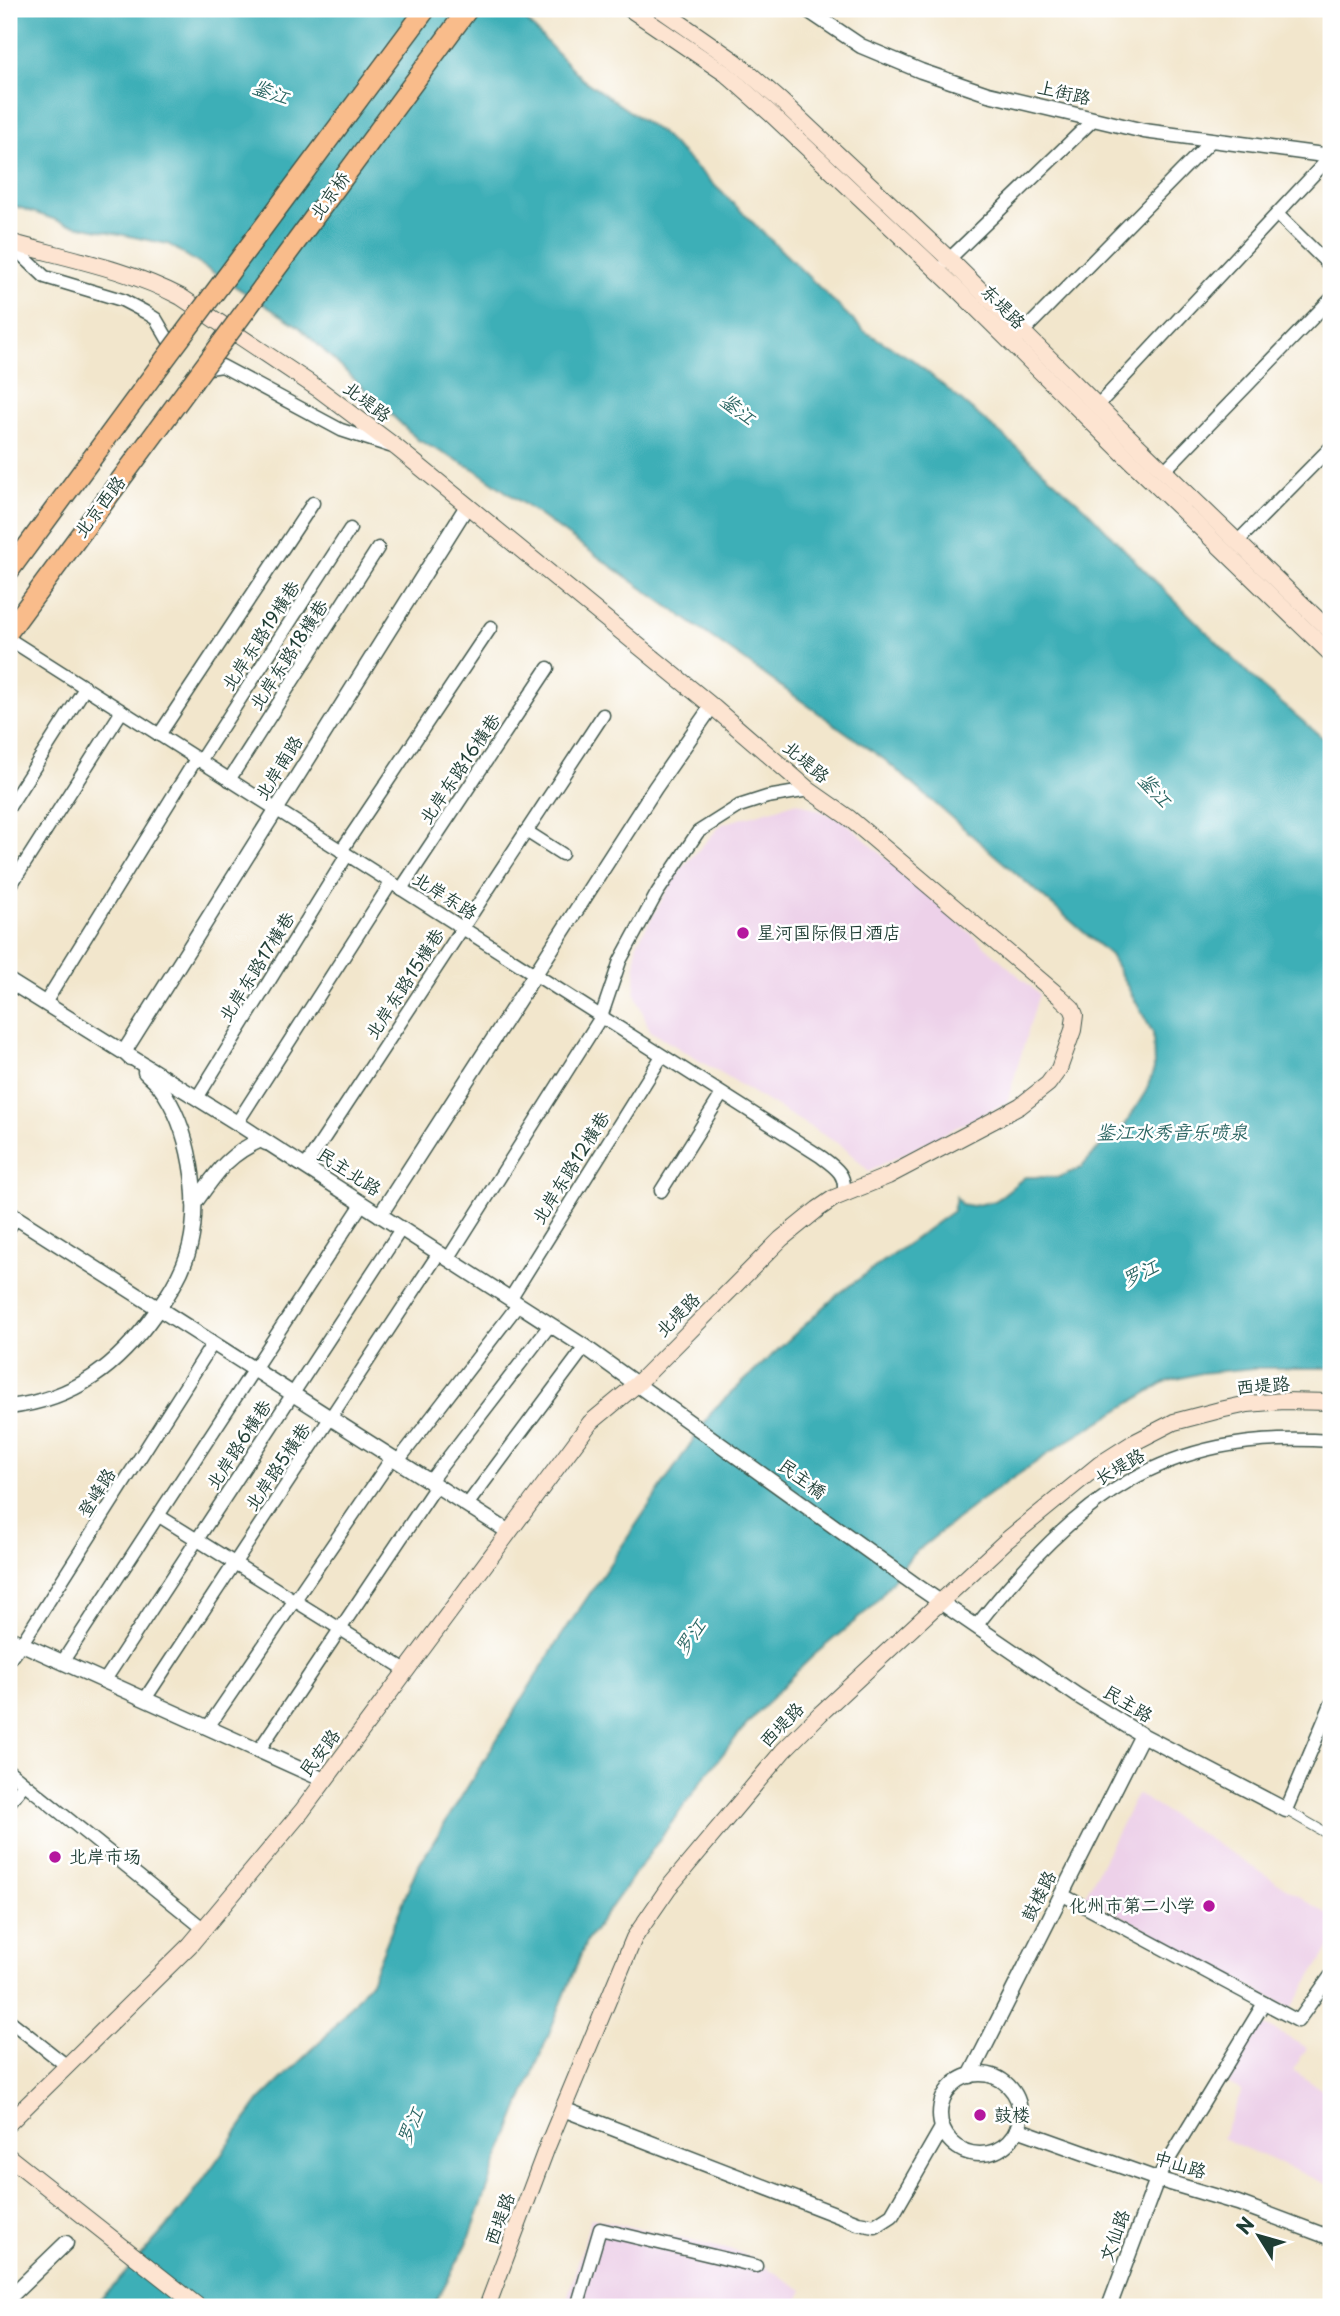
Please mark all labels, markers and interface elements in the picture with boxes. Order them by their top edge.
water label: 鉴江 [249,71,295,111]
street label: 上街路 [1035,72,1094,111]
street label: 北京桥 [302,165,356,225]
street label: 东堤路 [975,277,1033,335]
street label: 北堤路 [338,374,398,428]
water label: 鉴江 [715,385,763,432]
street label: 北京西路 [66,469,131,543]
street label: 北岸东路19横巷 [214,575,306,696]
street label: 北岸东路18横巷 [242,593,334,715]
street label: 北岸东路16横巷 [412,707,506,829]
street label: 北岸南路 [247,730,308,805]
street label: 北堤路 [778,733,836,789]
water label: 鉴江 [1133,766,1180,814]
street label: 北岸东路 [408,864,483,925]
street label: 北岸东路17横巷 [211,906,300,1027]
place label: 星河国际假日酒店 [757,918,901,945]
street label: 北岸东路15横巷 [358,922,450,1044]
marker: 星河国际假日酒店 [735,925,751,941]
street label: 北岸东路12横巷 [524,1105,615,1229]
water label: 鉴江水秀音乐喷泉 [1096,1117,1248,1145]
street label: 民主北路 [312,1140,387,1202]
water label: 罗江 [1116,1251,1164,1293]
street label: 北堤路 [648,1285,706,1343]
street label: 西堤路 [1235,1369,1291,1400]
street label: 北岸路6橫巷 [198,1394,277,1495]
street label: 北岸路5橫巷 [237,1417,316,1516]
street label: 长堤路 [1089,1441,1149,1491]
street label: 民主橋 [773,1451,833,1505]
street label: 登峰路 [70,1462,121,1522]
water label: 罗江 [667,1612,712,1660]
street label: 民主路 [1099,1677,1159,1728]
street label: 西堤路 [752,1695,809,1753]
street label: 民安路 [292,1722,346,1782]
place label: 北岸市场 [69,1842,141,1869]
marker: 北岸市场 [47,1849,63,1865]
street label: 鼓楼路 [1013,1865,1062,1926]
place label: 化州市第二小学 [1069,1891,1195,1918]
marker: 化州市第二小学 [1201,1898,1217,1914]
place label: 鼓楼 [994,2100,1030,2127]
water label: 罗江 [389,2102,430,2149]
marker: 鼓楼 [972,2107,988,2123]
street label: 中山路 [1151,2143,1210,2184]
street label: 西堤路 [477,2188,521,2248]
north arrow [1224,2200,1294,2270]
street label: 文仙路 [1092,2205,1136,2265]
text: N [1229,2211,1260,2240]

